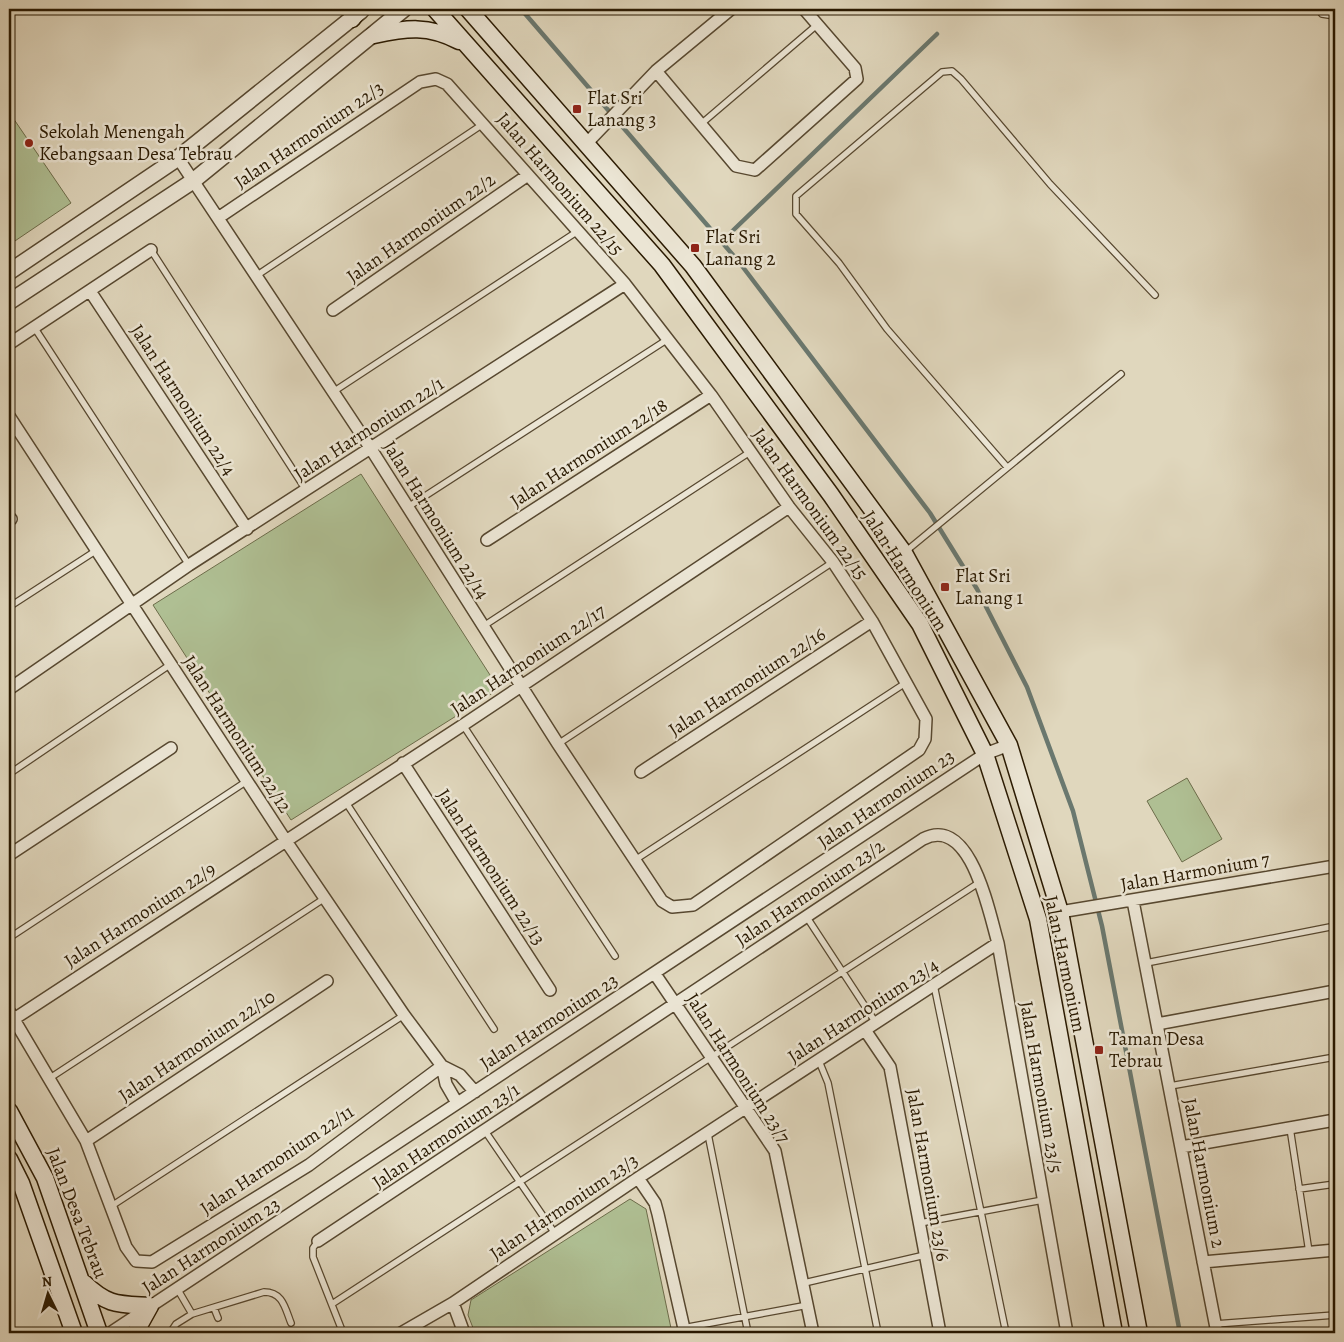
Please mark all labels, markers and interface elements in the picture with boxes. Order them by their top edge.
street label: Jalan Harmonium 22/3 [229,75,389,195]
place label: Flat Sri Lanang 3 [587,85,656,133]
marker: Flat Sri Lanang 3 [571,103,583,115]
street label: Jalan Harmonium 22/15 [490,107,630,261]
place label: Sekolah Menengah Kebangsaan Desa Tebrau [39,119,233,167]
marker: Sekolah Menengah Kebangsaan Desa Tebrau [23,137,35,149]
street label: Jalan Harmonium 22/2 [341,167,501,289]
place label: Flat Sri Lanang 2 [705,224,775,272]
marker: Flat Sri Lanang 2 [689,242,701,254]
street label: Jalan Harmonium 22/4 [124,319,242,481]
street label: Jalan Harmonium 22/1 [289,370,449,487]
street label: Jalan Harmonium 22/18 [505,392,673,514]
street label: Jalan Harmonium 22/15 [746,423,874,585]
street label: Jalan Harmonium 22/14 [377,436,496,605]
street label: Jalan Harmonium [856,505,954,637]
place label: Flat Sri Lanang 1 [955,563,1023,611]
marker: Flat Sri Lanang 1 [939,581,951,593]
street label: Jalan Harmonium 22/17 [445,598,611,722]
street label: Jalan Harmonium 22/16 [663,621,831,743]
street label: Jalan Harmonium 22/12 [176,650,298,818]
street label: Jalan Harmonium 23 [812,743,960,855]
street label: Jalan Harmonium 22/13 [431,784,551,950]
street label: Jalan Harmonium 23/2 [730,833,890,953]
street label: Jalan Harmonium 7 [1118,846,1272,898]
street label: Jalan Harmonium 22/9 [59,856,221,974]
street label: Jalan Harmonium [1038,893,1092,1035]
street label: Jalan Harmonium 23/4 [783,952,944,1070]
street label: Jalan Harmonium 23 [475,968,623,1076]
street label: Jalan Harmonium 22/10 [113,984,281,1108]
street label: Jalan Harmonium 23/7 [680,988,796,1148]
street label: Jalan Harmonium 23/5 [1013,999,1069,1175]
place label: Taman Desa Tebrau [1109,1026,1205,1074]
marker: Taman Desa Tebrau [1093,1044,1105,1056]
street label: Jalan Harmonium 23/1 [367,1077,525,1195]
street label: Jalan Harmonium 23/6 [900,1087,956,1264]
street label: Jalan Harmonium 2 [1177,1096,1231,1250]
street label: Jalan Harmonium 22/11 [195,1098,359,1221]
street label: Jalan Desa Tebrau [40,1144,114,1283]
street label: Jalan Harmonium 23/3 [485,1148,643,1266]
street label: Jalan Harmonium 23 [137,1192,285,1300]
north arrow [22,1270,72,1320]
text: N [41,1272,53,1291]

